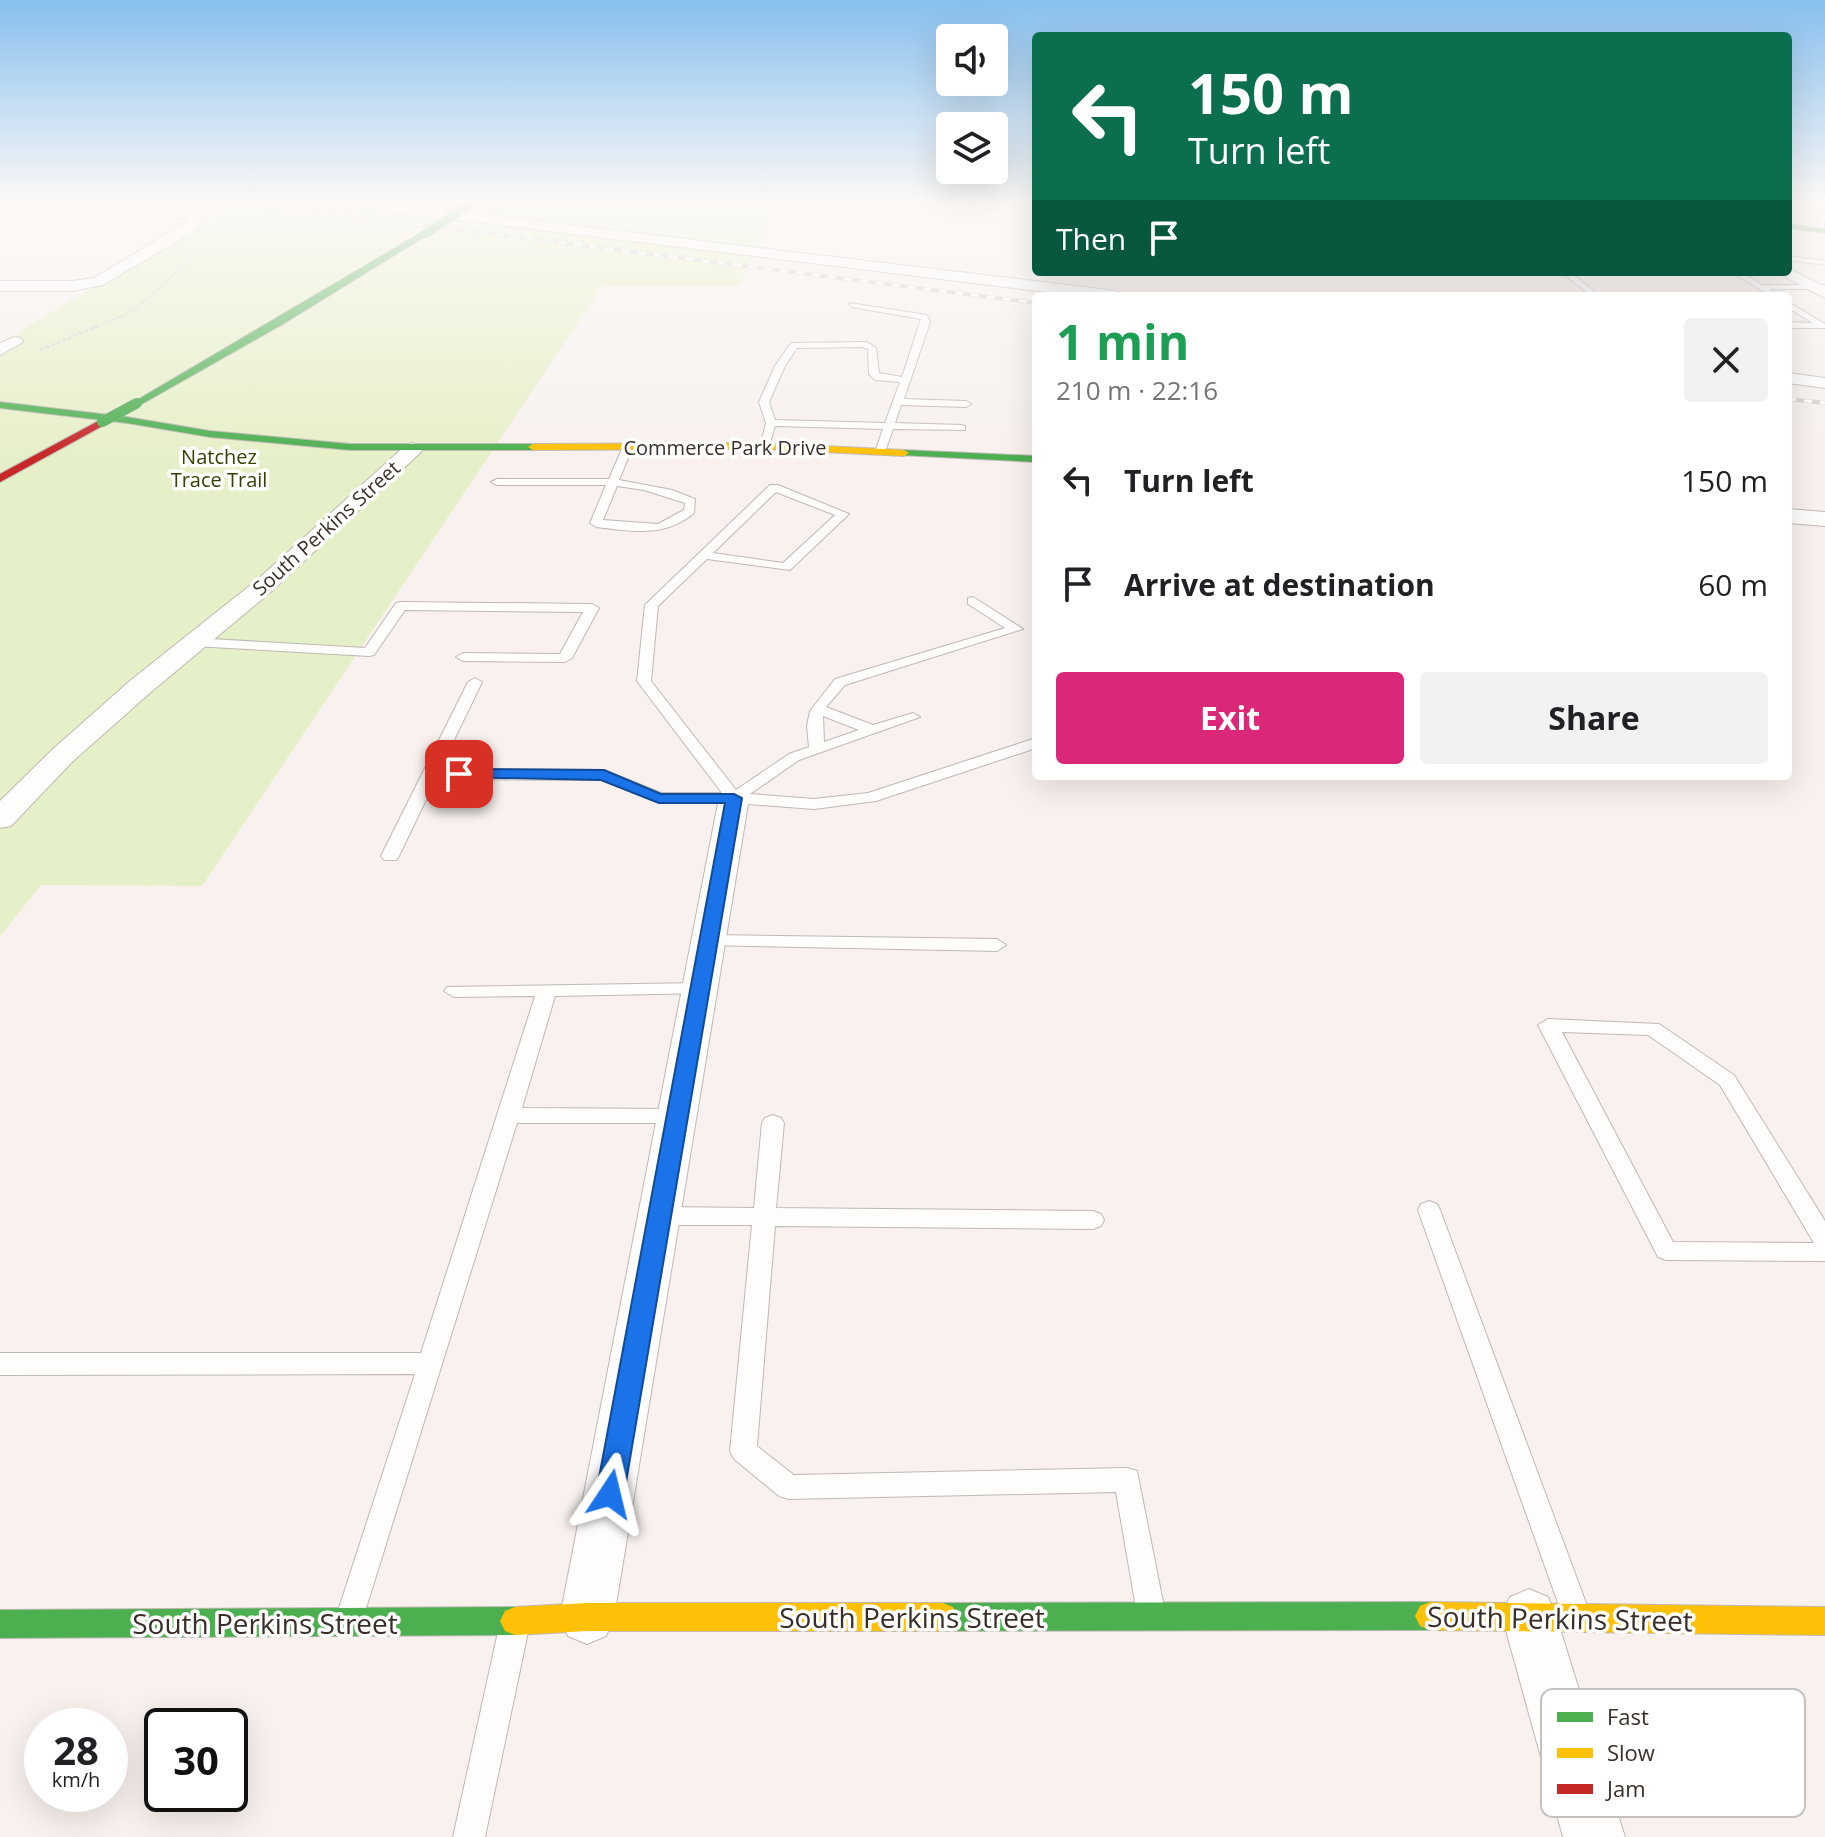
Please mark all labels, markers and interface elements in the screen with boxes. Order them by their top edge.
map controls [936,24,1008,184]
button: sound [936,24,1008,96]
text: 150 m [1188,54,1354,130]
icon: left [1056,64,1160,168]
button: layers [936,112,1008,184]
text: Turn left [1188,126,1330,175]
icon: arrive [1142,216,1186,260]
text: Then [1056,218,1126,259]
text: 1 min [1056,309,1189,374]
button: close [1684,318,1768,402]
text: 210 m · 22:16 [1056,372,1218,408]
street label: Commerce Park Drive [623,434,827,461]
park label: Natchez Trace Trail [171,443,267,493]
street label: South Perkins Street [246,454,406,602]
icon: left [1056,458,1100,502]
text: Turn left [1124,460,1254,501]
text: 150 m [1681,460,1768,501]
icon: arrive [1056,562,1100,606]
text: Arrive at destination [1124,564,1435,605]
text: 60 m [1698,564,1768,605]
button: Exit [1056,672,1404,764]
button: Share [1420,672,1768,764]
pin [425,740,493,808]
icon: arrive [437,752,481,796]
position arrow [568,1452,652,1536]
street label: South Perkins Street [1427,1597,1693,1639]
street label: South Perkins Street [779,1598,1045,1636]
street label: South Perkins Street [132,1604,398,1642]
legend [1541,1689,1805,1817]
text: Fast [1607,1701,1649,1731]
speed limit sign: 30 [144,1708,248,1812]
text: 28 [53,1722,99,1777]
text: Slow [1607,1737,1655,1767]
text: km/h [52,1766,100,1793]
text: Jam [1605,1773,1646,1803]

